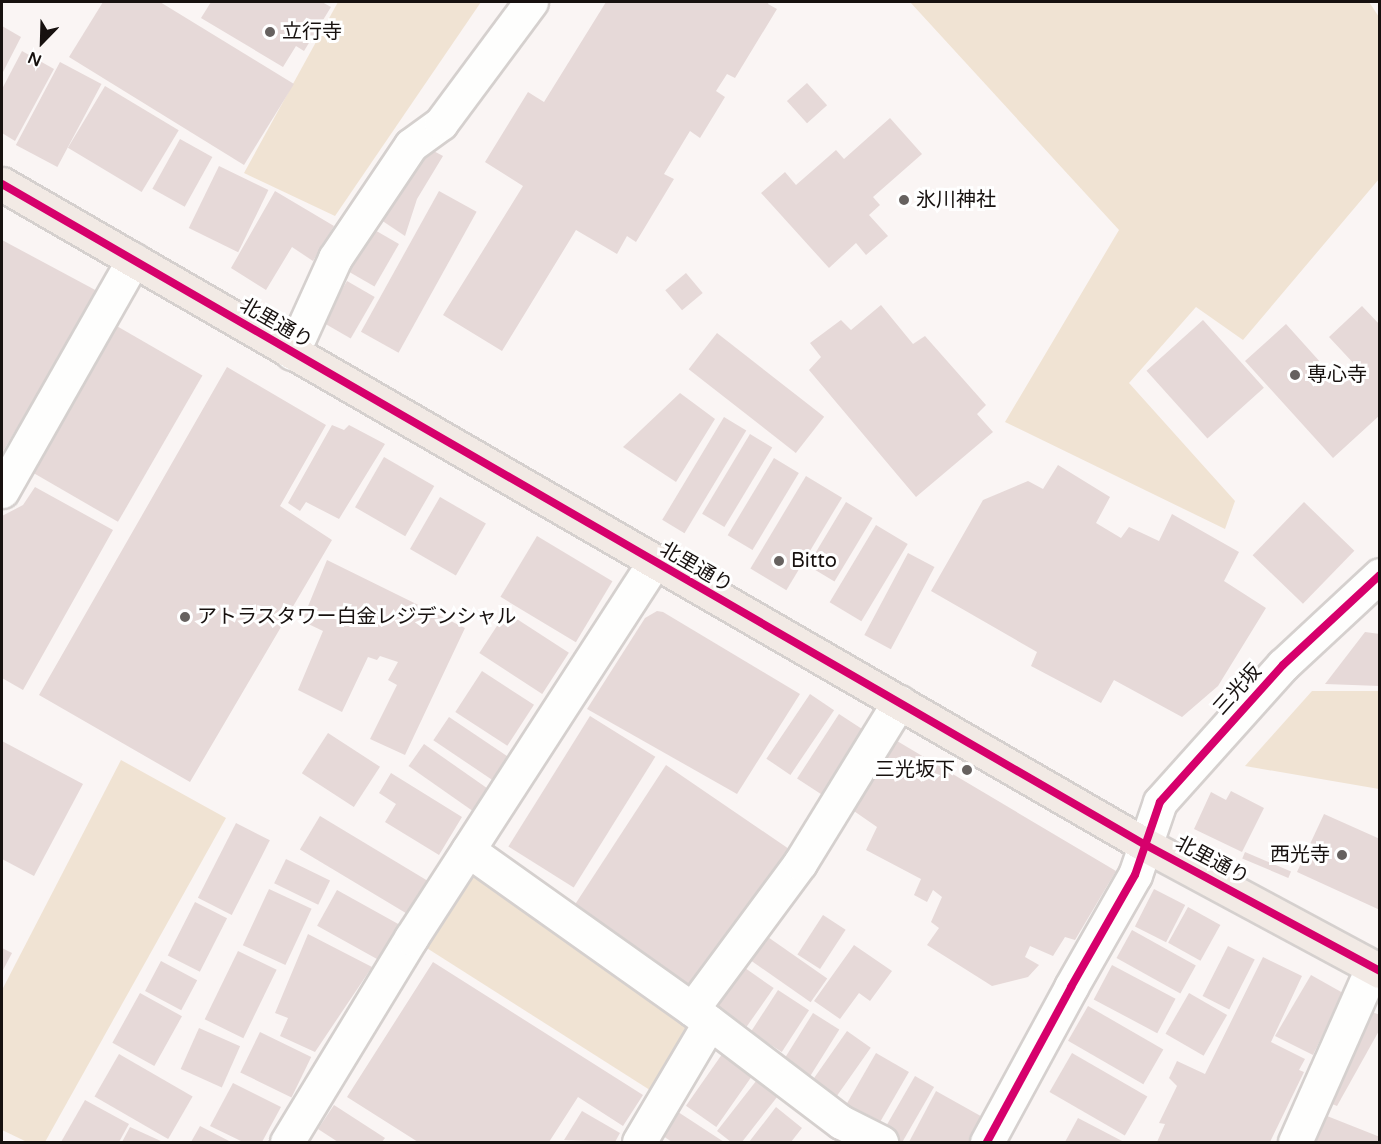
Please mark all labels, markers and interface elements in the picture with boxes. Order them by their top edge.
north arrow [12,12,72,72]
place label: 立行寺 [282,20,342,44]
marker: 立行寺 [263,25,277,39]
text: N [25,47,45,70]
place label: 氷川神社 [916,188,996,212]
marker: 氷川神社 [897,193,911,207]
street label: 北里通り [235,294,317,354]
place label: 専心寺 [1307,363,1367,387]
marker: 専心寺 [1288,368,1302,382]
street label: 北里通り [655,538,737,598]
place label: Bitto [791,549,837,573]
marker: Bitto [772,554,786,568]
place label: アトラスタワー白金レジデンシャル [197,605,517,629]
marker: アトラスタワー白金レジデンシャル [178,610,192,624]
street label: 三光坂 [1209,660,1267,720]
place label: 三光坂下 [875,758,955,782]
marker: 三光坂下 [960,763,974,777]
street label: 北里通り [1171,832,1253,890]
place label: 西光寺 [1270,843,1330,867]
marker: 西光寺 [1335,848,1349,862]

